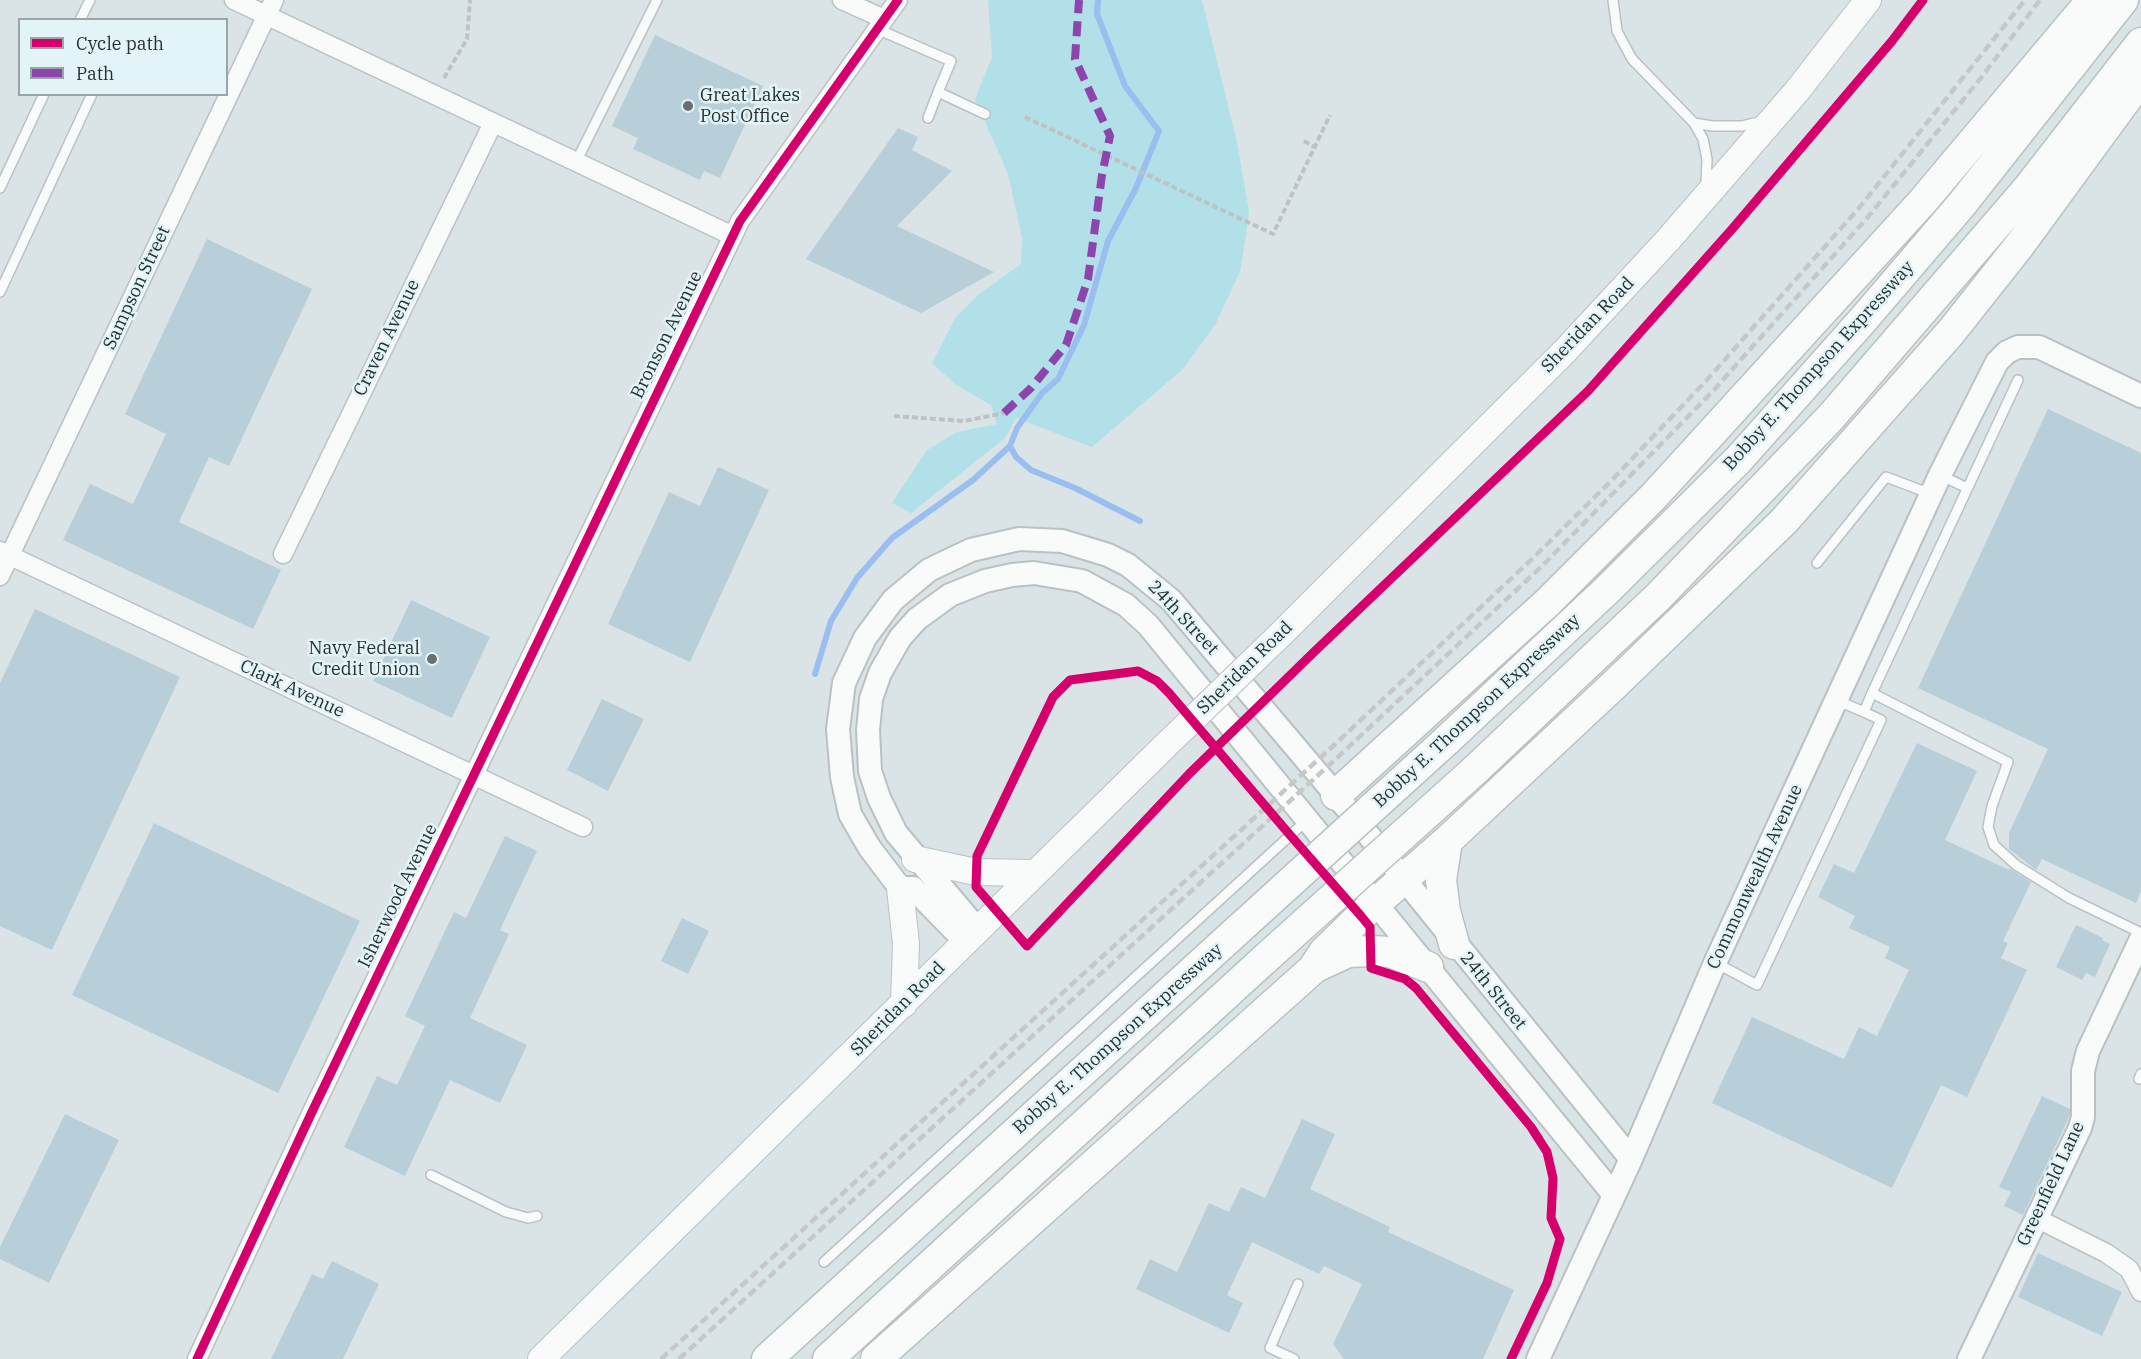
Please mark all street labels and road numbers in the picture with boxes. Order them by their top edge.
street label: Sampson Street [99,223,175,353]
street label: Bobby E. Thompson Expressway [1719,257,1919,475]
street label: Bronson Avenue [627,268,707,402]
street label: Sheridan Road [1537,273,1639,377]
street label: Craven Avenue [349,276,425,400]
street label: 24th Street [1143,576,1223,660]
street label: Bobby E. Thompson Expressway [1369,609,1585,813]
street label: Sheridan Road [1193,617,1297,719]
street label: Clark Avenue [236,655,348,723]
street label: Commonwealth Avenue [1703,781,1807,973]
street label: Isherwood Avenue [354,821,442,971]
street label: Bobby E. Thompson Expressway [1009,939,1227,1139]
street label: 24th Street [1455,948,1531,1034]
street label: Sheridan Road [846,957,950,1061]
street label: Greenfield Lane [2013,1118,2089,1250]

